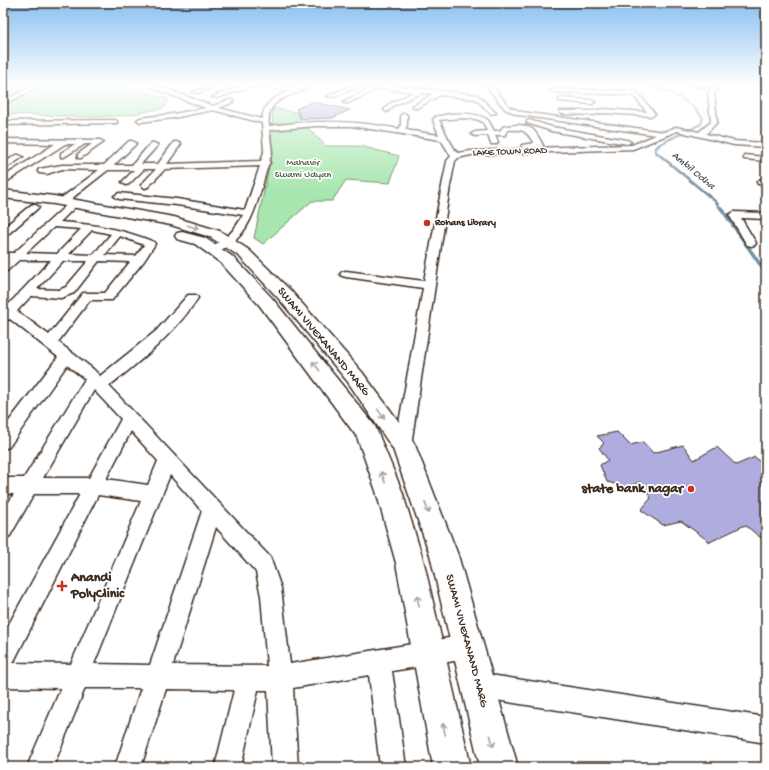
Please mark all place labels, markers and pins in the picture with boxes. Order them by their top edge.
place label: Rohans Library [434,217,496,229]
marker: Rohans Library [422,218,432,228]
place label: state bank nagar [582,481,685,498]
marker: state bank nagar [686,484,696,494]
place label: Anandi PolyClinic [70,570,125,603]
marker: Anandi PolyClinic [56,580,68,592]

